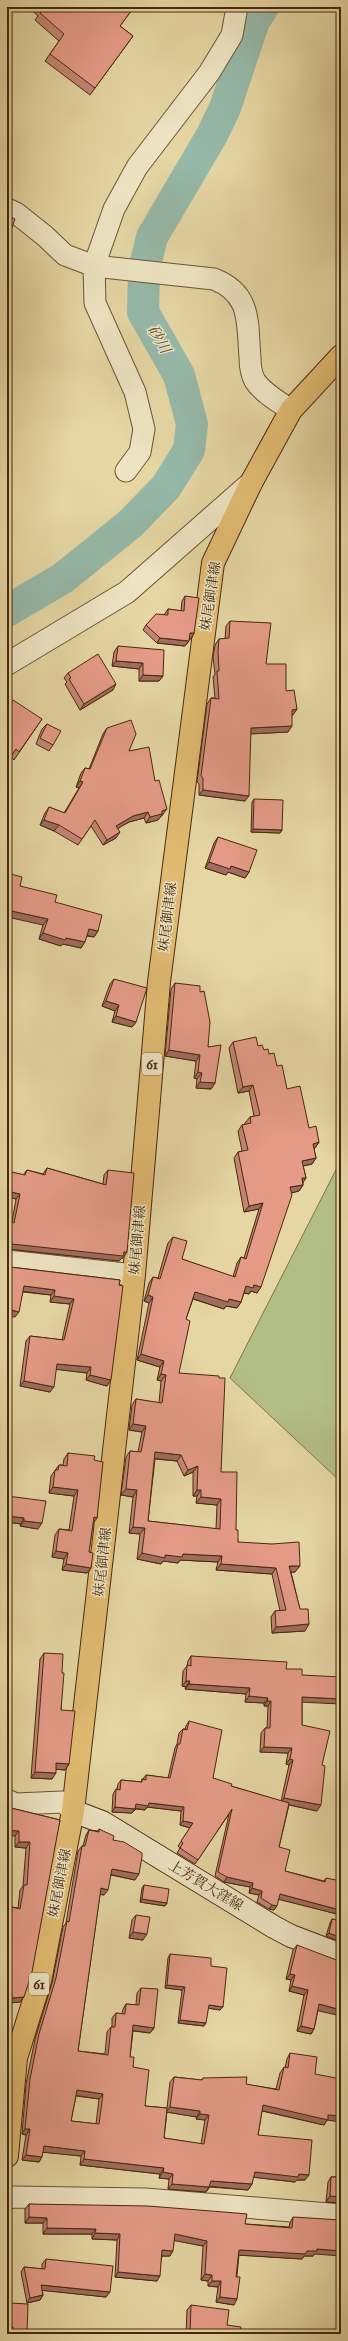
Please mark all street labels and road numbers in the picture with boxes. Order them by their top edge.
street label: 妹尾御津線 [197,560,224,632]
street label: 妹尾御津線 [155,881,180,953]
road number: 61 [142,1053,162,1075]
street label: 妹尾御津線 [126,1204,149,1276]
street label: 妹尾御津線 [90,1526,115,1598]
street label: 妹尾御津線 [44,1847,75,1919]
street label: 上芳賀大窪線 [165,1857,246,1914]
road number: 61 [29,1973,49,1995]

